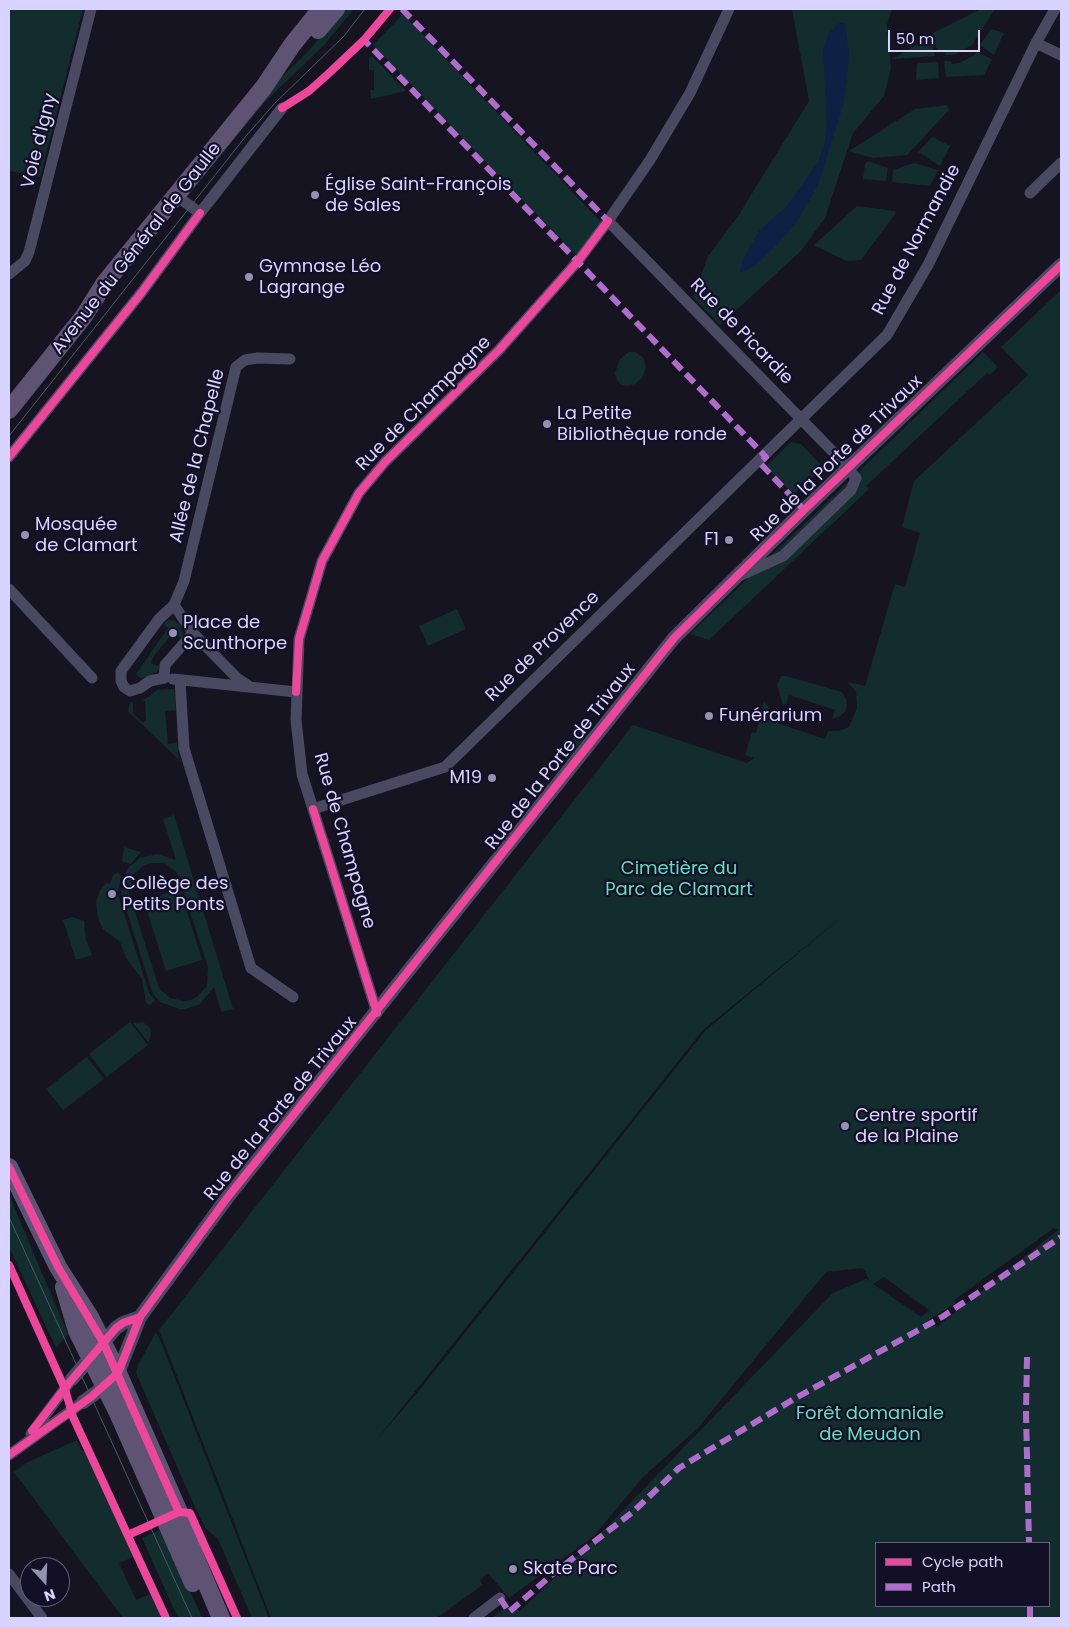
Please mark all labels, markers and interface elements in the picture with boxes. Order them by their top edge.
scale bar [890,20,982,52]
text: 50 m [896,28,934,49]
street label: Voie d'Igny [18,91,62,191]
street label: Avenue du Général de Gaulle [48,139,226,359]
street label: Rue de Normandie [868,161,966,319]
place label: Église Saint-François de Sales [325,174,512,216]
marker: Église Saint-François de Sales [309,189,321,201]
place label: Gymnase Léo Lagrange [259,256,381,298]
marker: Gymnase Léo Lagrange [243,271,255,283]
street label: Rue de Picardie [685,275,797,389]
street label: Rue de Champagne [352,332,496,476]
street label: Allée de la Chapelle [166,367,230,545]
street label: Rue de la Porte de Trivaux [747,371,927,547]
place label: La Petite Bibliothèque ronde [557,403,727,446]
marker: La Petite Bibliothèque ronde [541,418,553,430]
place label: Mosquée de Clamart [35,514,138,556]
marker: Mosquée de Clamart [19,529,31,541]
place label: F1 [704,529,719,551]
marker: F1 [723,534,735,546]
street label: Rue de Provence [482,587,604,707]
place label: Place de Scunthorpe [183,612,287,654]
marker: Place de Scunthorpe [167,627,179,639]
street label: Rue de la Porte de Trivaux [482,660,640,854]
place label: Funérarium [719,705,822,727]
marker: Funérarium [703,710,715,722]
street label: Rue de Champagne [309,751,379,931]
place label: M19 [449,767,482,789]
marker: M19 [486,772,498,784]
park label: Cimetière du Parc de Clamart [605,858,753,901]
place label: Collège des Petits Ponts [122,873,228,916]
marker: Collège des Petits Ponts [106,888,118,900]
street label: Rue de la Porte de Trivaux [200,1013,362,1205]
place label: Centre sportif de la Plaine [855,1105,978,1148]
marker: Centre sportif de la Plaine [839,1120,851,1132]
park label: Forêt domaniale de Meudon [796,1403,944,1446]
legend [875,1542,1050,1607]
text: Cycle path [922,1551,1003,1572]
north arrow [20,1557,70,1607]
place label: Skate Parc [523,1558,618,1580]
marker: Skate Parc [507,1563,519,1575]
text: Path [922,1576,956,1597]
text: N [41,1584,58,1606]

